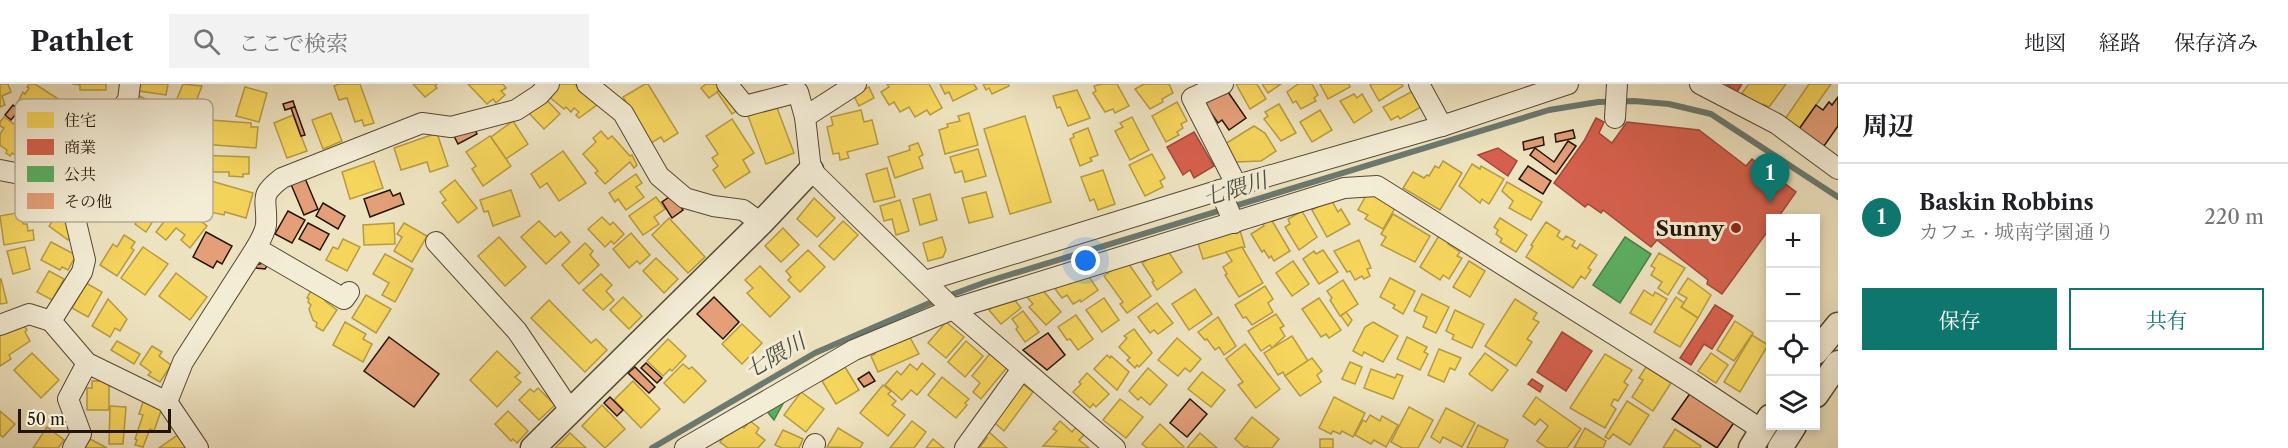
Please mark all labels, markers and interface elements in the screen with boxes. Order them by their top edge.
search box [169,14,589,68]
text: Pathlet [30,24,133,58]
icon: search [190,25,223,58]
text: ここで検索 [238,30,348,57]
text: 地図 [2024,30,2066,55]
text: 経路 [2099,30,2141,55]
text: 保存済み [2174,30,2258,55]
legend [15,99,213,222]
text: 住宅 [64,110,96,130]
text: 周辺 [1862,110,1914,142]
text: 商業 [64,137,96,157]
pin: 1 [1750,154,1790,203]
text: 公共 [64,164,96,184]
water label: 七隈川 [1199,166,1272,212]
text: Baskin Robbins [1919,189,2094,216]
text: その他 [64,191,112,211]
text: 1 [1877,205,1886,229]
text: 220 m [2204,205,2264,229]
map controls [1766,214,1820,430]
button: + [1766,214,1820,268]
place label: Sunny [1655,216,1725,241]
text: カフェ · 城南学園通り [1919,220,2114,244]
marker: Sunny [1729,221,1743,235]
your location [1071,246,1100,275]
button: − [1766,268,1820,322]
button: 保存 [1862,288,2057,350]
button: 共有 [2069,288,2264,350]
button: locate [1766,322,1820,376]
water label: 七隈川 [740,327,812,384]
button: layers [1766,376,1820,430]
scale bar [18,406,171,434]
text: 50 m [27,409,65,429]

